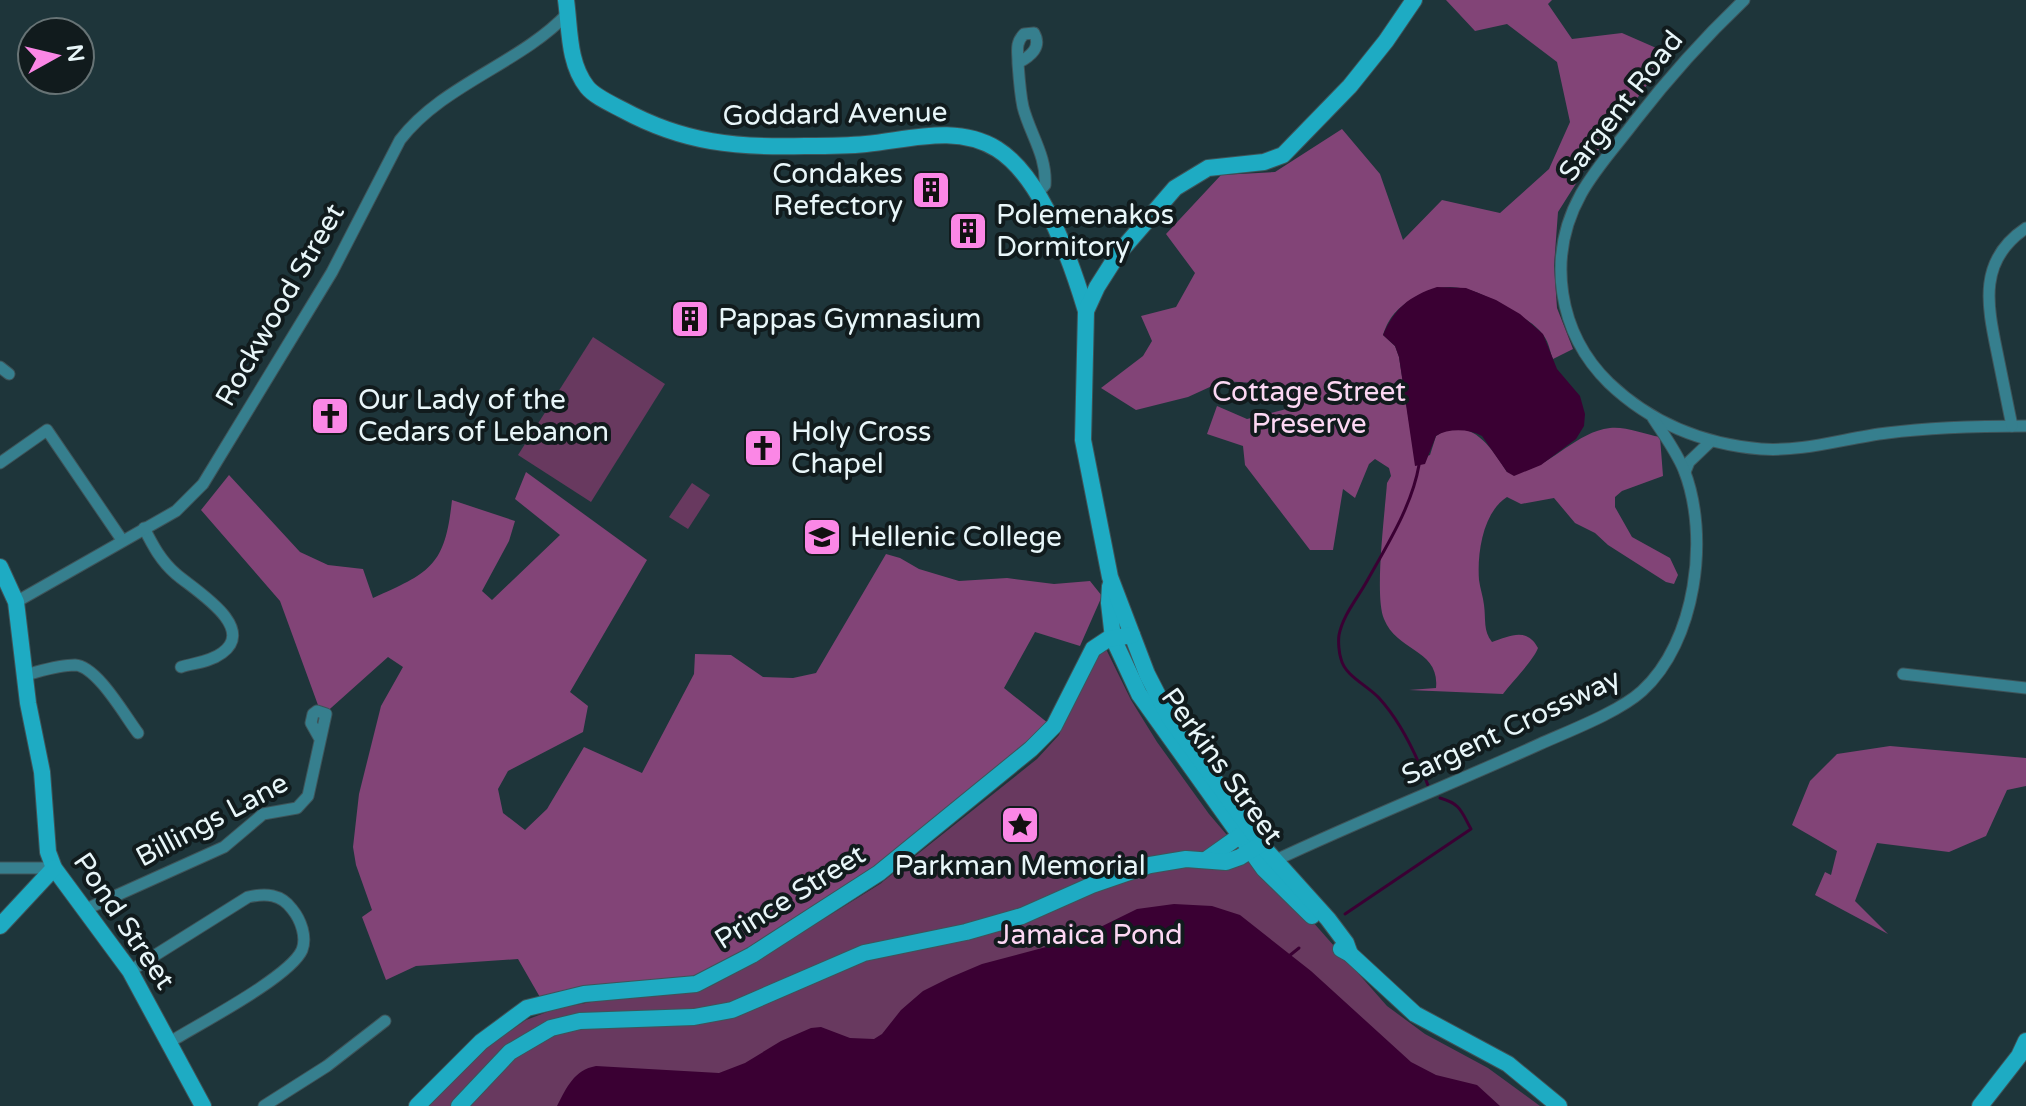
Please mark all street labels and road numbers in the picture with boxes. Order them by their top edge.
street label: Sargent Road [1552,24,1690,188]
street label: Goddard Avenue [722,95,948,133]
street label: Rockwood Street [208,197,352,412]
street label: Sargent Crossway [1396,661,1626,793]
street label: Perkins Street [1154,681,1290,851]
street label: Billings Lane [130,766,294,874]
street label: Prince Street [708,837,872,957]
street label: Pond Street [66,846,182,996]

